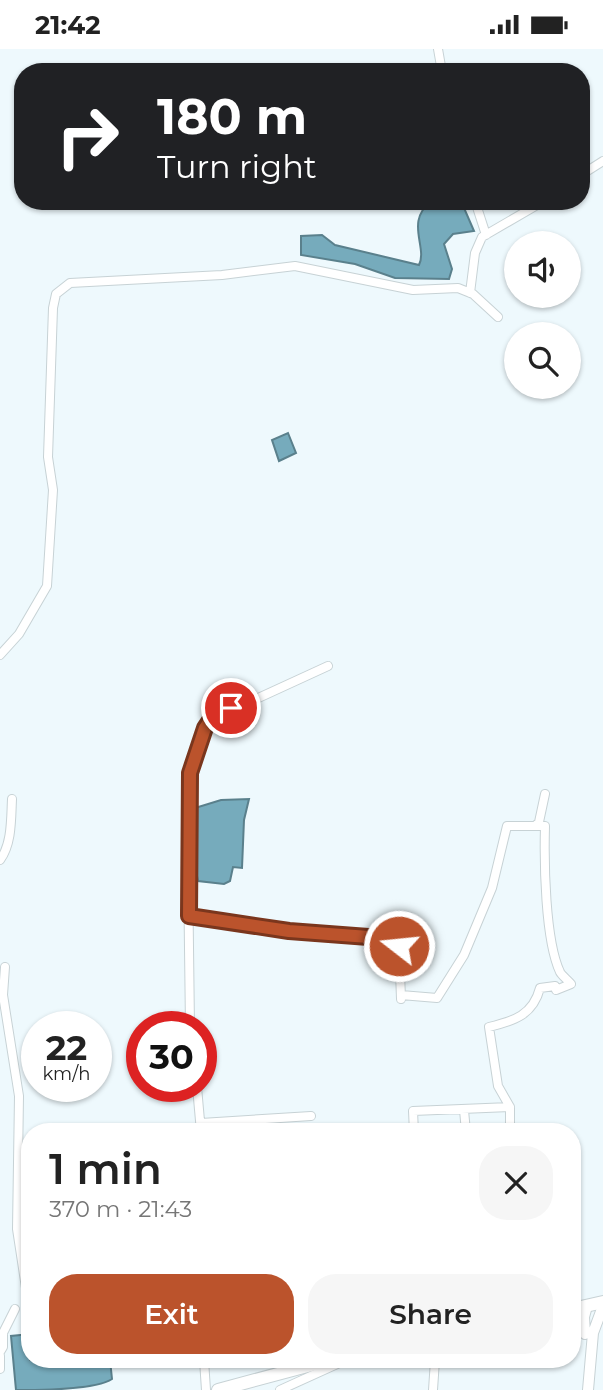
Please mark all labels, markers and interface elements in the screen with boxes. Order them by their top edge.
text: 21:42 [35,9,101,41]
text: 180 m [157,87,307,146]
icon: right [42,91,133,182]
text: Turn right [157,147,317,186]
map controls [504,231,581,399]
button: sound [504,231,581,308]
button: search [504,322,581,399]
pin [201,678,261,738]
icon: arrive [212,689,250,727]
position arrow [362,909,436,983]
speed limit sign: 30 [126,1011,217,1102]
text: 22 [46,1026,87,1069]
text: km/h [42,1063,91,1085]
text: 1 min [49,1143,162,1195]
button: close [479,1146,553,1220]
text: 370 m · 21:43 [49,1195,192,1223]
button: Exit [49,1274,294,1354]
button: Share [308,1274,553,1354]

